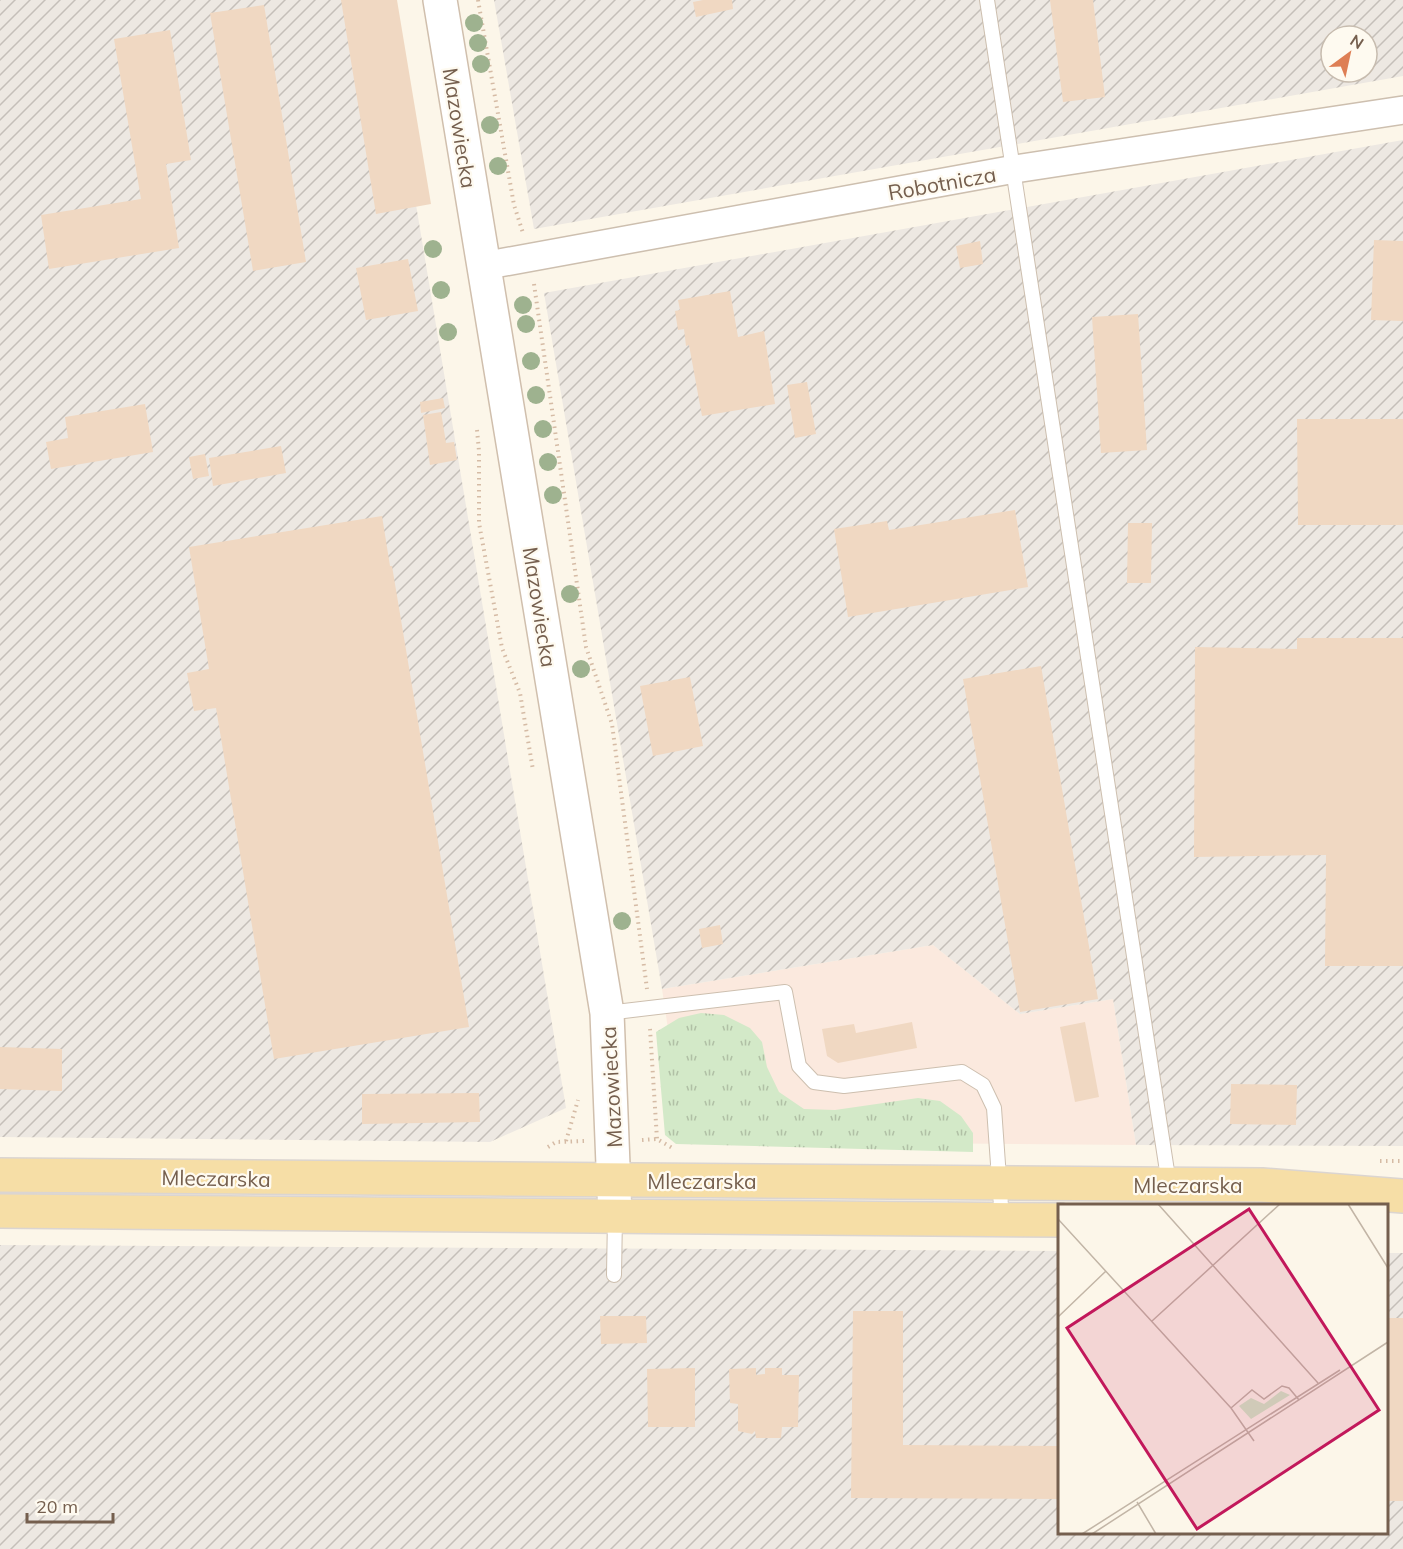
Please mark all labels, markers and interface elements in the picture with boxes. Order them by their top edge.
north arrow [1319,24,1379,84]
text: N [1347,30,1368,53]
street label: Mazowiecka [438,66,482,190]
street label: Robotnicza [886,161,998,205]
street label: Mazowiecka [518,545,562,669]
street label: Mazowiecka [595,1026,627,1148]
street label: Mleczarska [161,1164,271,1192]
street label: Mleczarska [647,1168,757,1194]
street label: Mleczarska [1133,1172,1243,1198]
inset map [1058,1204,1388,1534]
scale bar [27,1486,112,1524]
text: 20 m [36,1495,78,1518]

